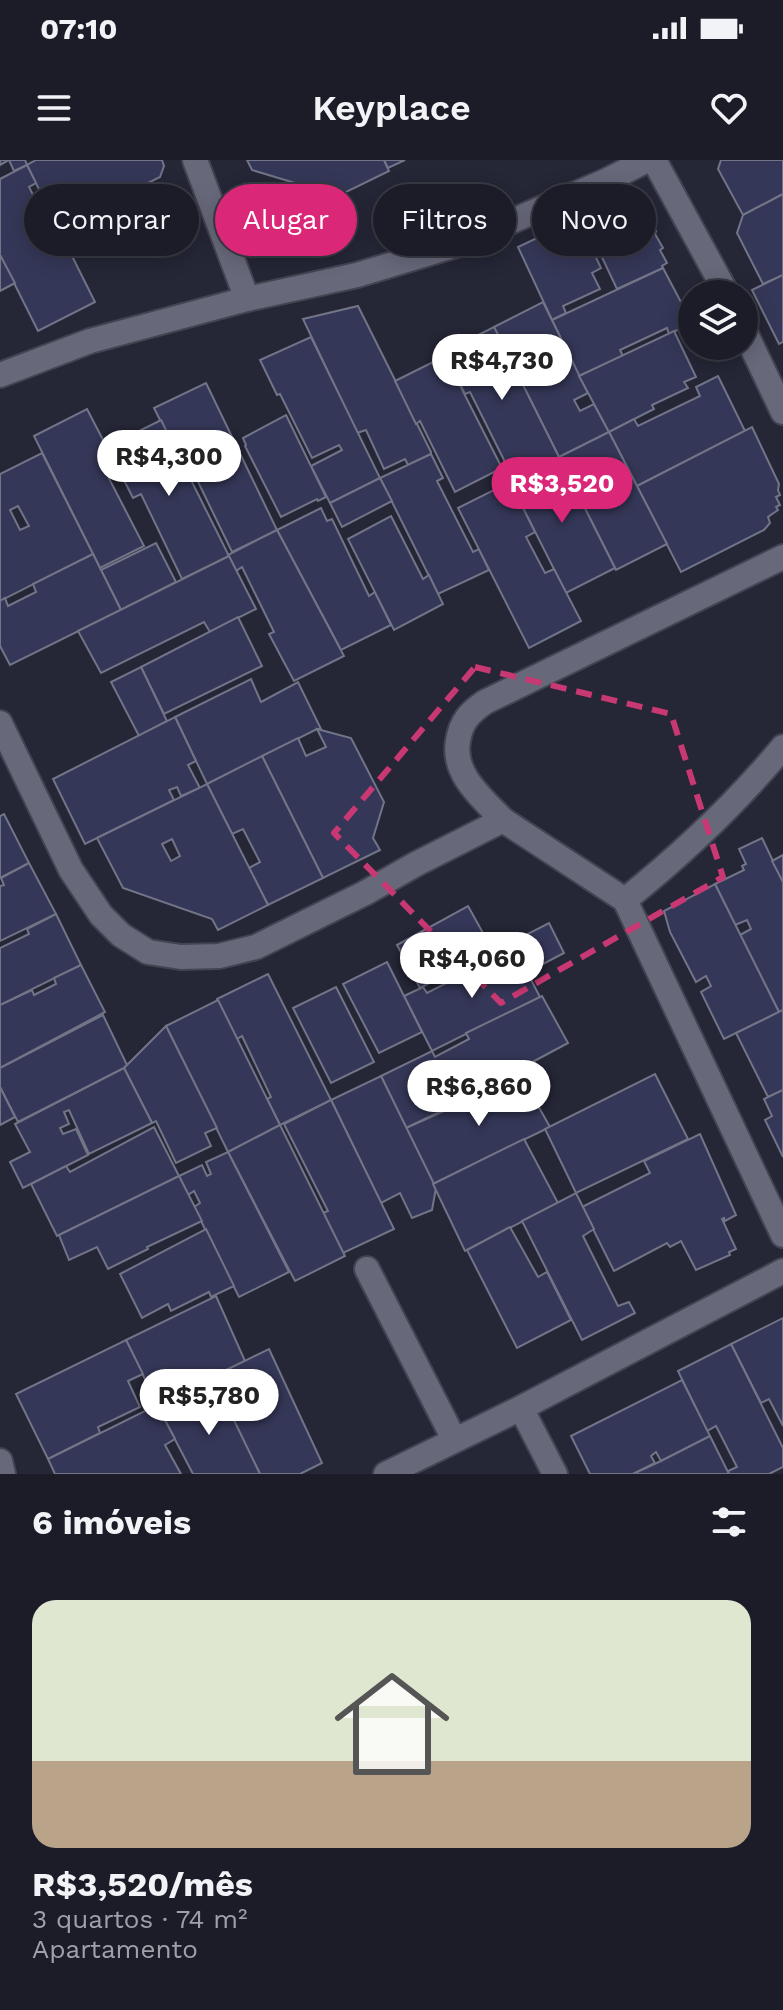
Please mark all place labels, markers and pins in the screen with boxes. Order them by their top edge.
pin: R$4,730 [428,334,576,402]
pin: R$4,300 [95,430,243,498]
pin: R$3,520 [488,457,636,525]
pin: R$4,060 [398,932,546,1000]
pin: R$6,860 [405,1060,553,1128]
pin: R$5,780 [135,1369,283,1437]

